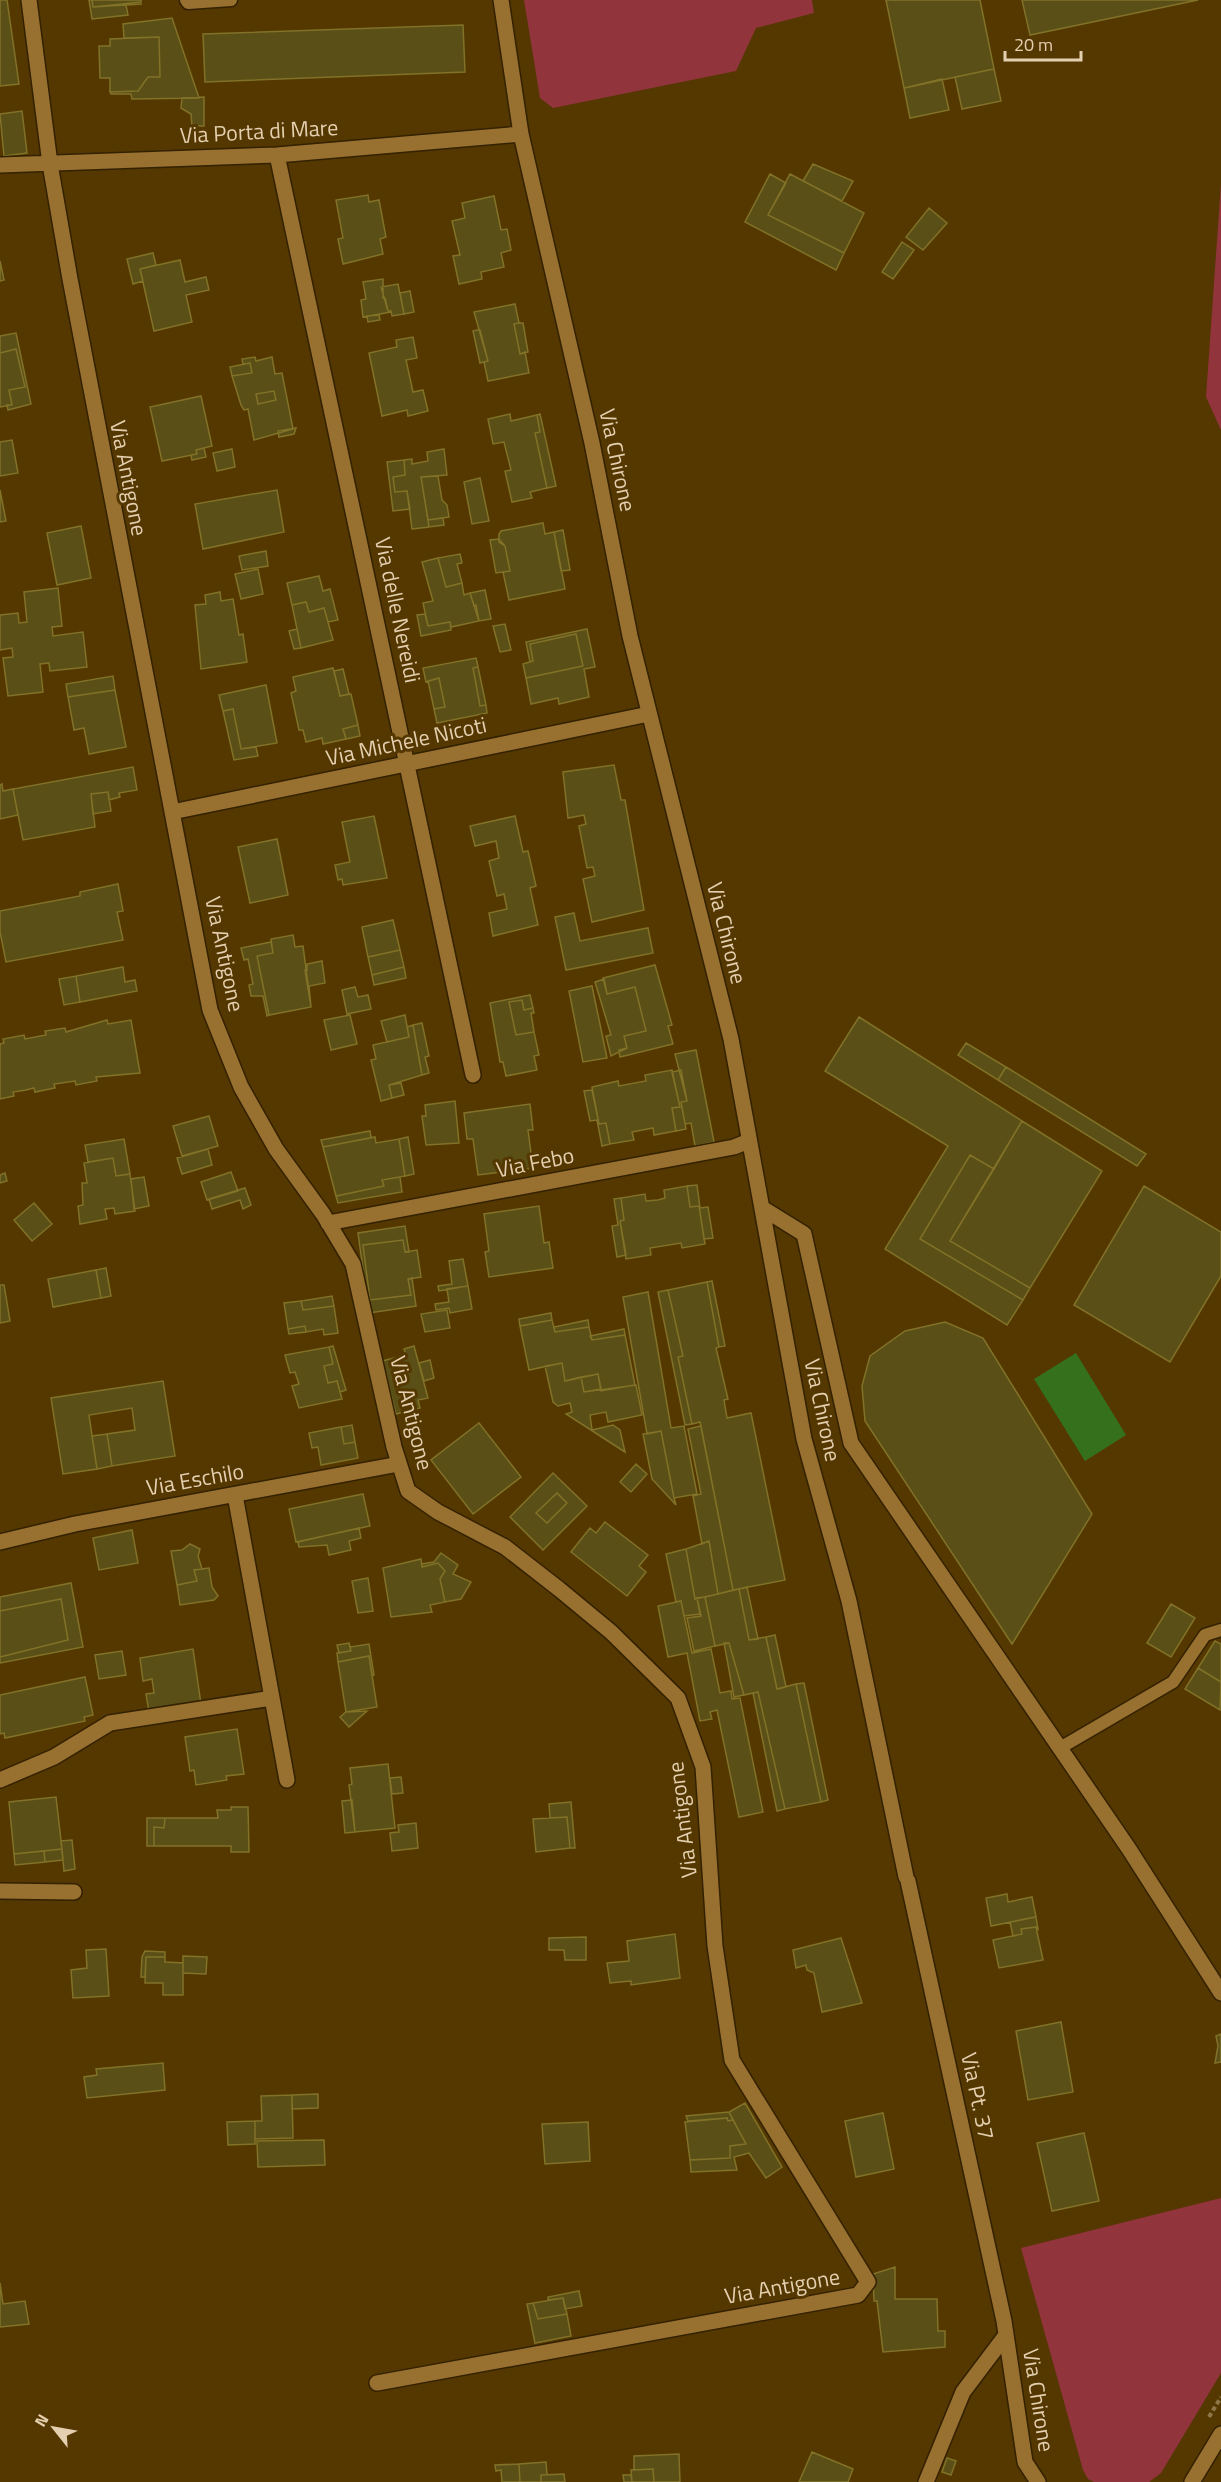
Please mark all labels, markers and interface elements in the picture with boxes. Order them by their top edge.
scale bar [1005,24,1082,62]
text: 20 m [1014,31,1053,58]
street label: Via Porta di Mare [179,110,339,152]
street label: Via Chirone [591,406,645,514]
street label: Via Antigone [101,417,157,539]
street label: Via delle Nereidi [366,534,430,686]
street label: Via Michele Nicoti [322,707,490,775]
street label: Via Chirone [698,878,756,988]
street label: Via Antigone [196,893,254,1015]
street label: Via Febo [493,1138,577,1186]
street label: Via Antigone [381,1352,443,1474]
street label: Via Chirone [796,1356,850,1464]
street label: Via Eschilo [143,1454,247,1504]
street label: Via Antigone [658,1760,706,1880]
street label: Via Pt. 37 [952,2049,1004,2143]
street label: Via Antigone [722,2259,842,2313]
street label: Via Chirone [1014,2346,1064,2454]
north arrow [24,2398,84,2458]
text: N [28,2409,54,2431]

